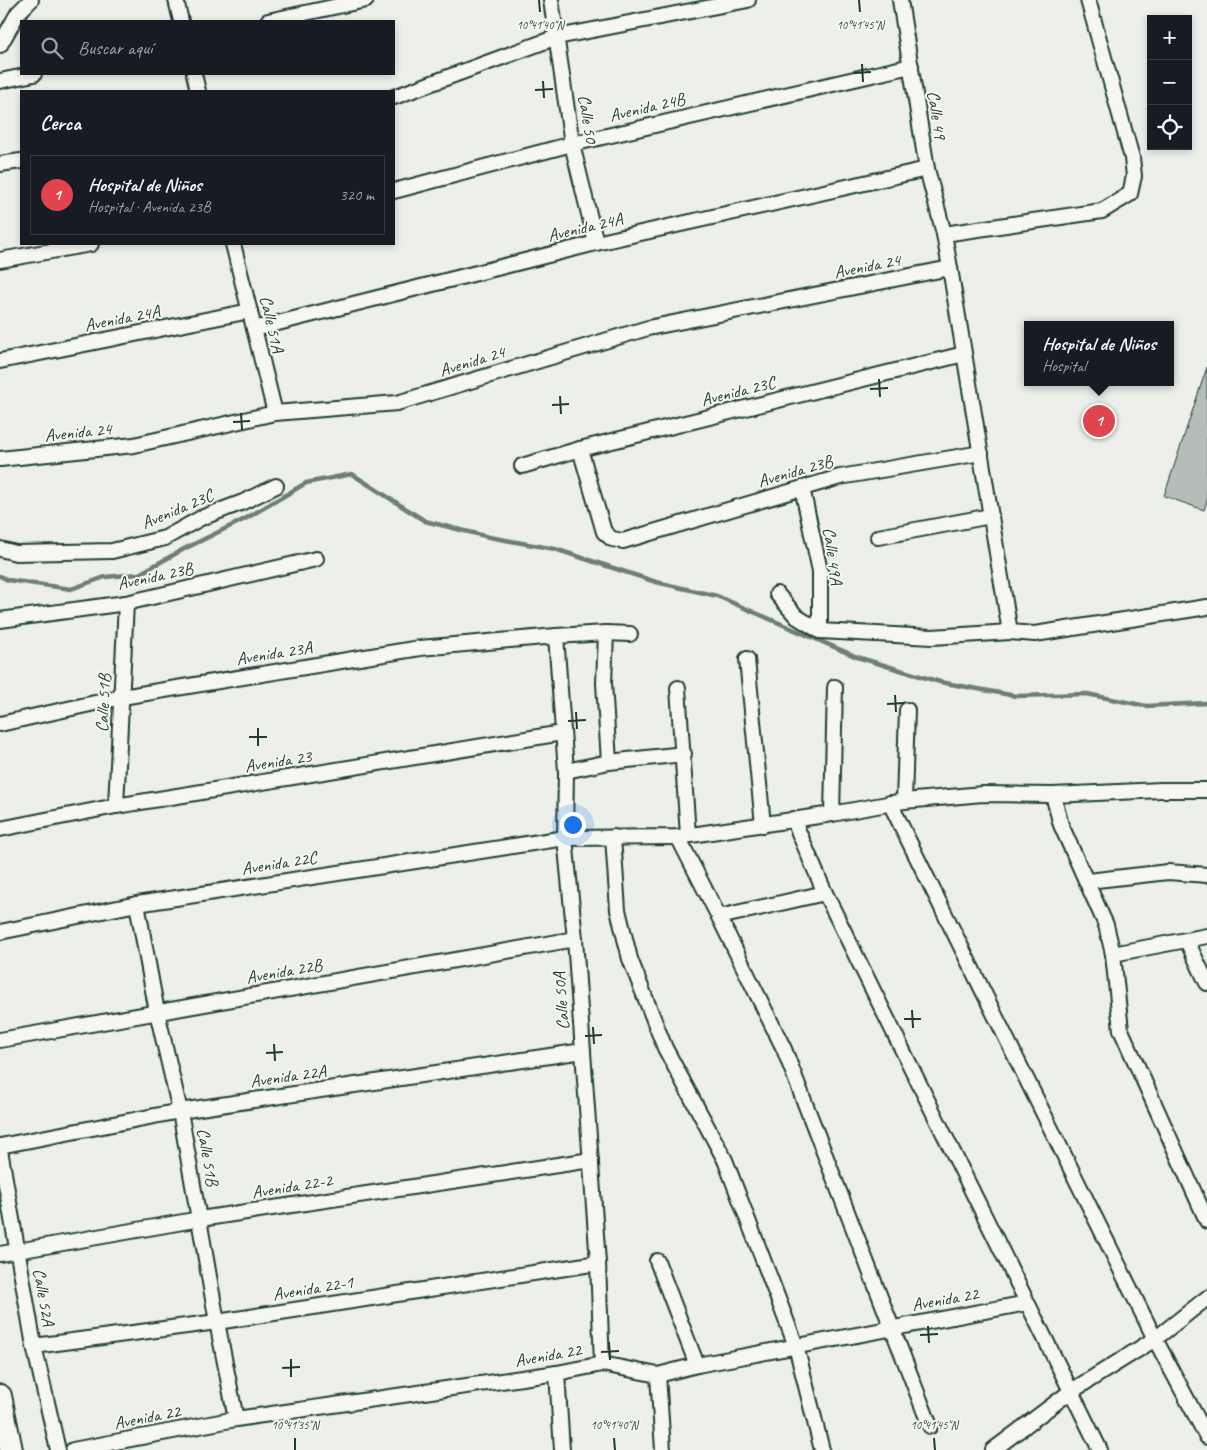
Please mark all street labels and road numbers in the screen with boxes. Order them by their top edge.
street label: Avenida 24B [607,87,688,126]
street label: Calle 49 [922,89,952,143]
street label: Calle 50 [573,93,603,147]
street label: Avenida 24A [545,207,626,246]
street label: Avenida 24 [832,248,904,283]
street label: Calle 51A [255,293,289,356]
street label: Avenida 24A [82,300,162,336]
street label: Avenida 24 [437,340,509,381]
street label: Avenida 23C [699,371,780,411]
street label: Avenida 24 [43,417,114,446]
street label: Avenida 23B [755,449,836,492]
street label: Avenida 23C [138,483,218,534]
street label: Calle 49A [818,526,848,587]
street label: Avenida 23B [115,557,196,595]
street label: Avenida 23A [235,636,314,670]
street label: Calle 51B [90,672,116,733]
street label: Avenida 23 [243,745,315,777]
street label: Avenida 22C [240,846,321,880]
street label: Avenida 22B [244,953,325,988]
street label: Calle 50A [548,970,574,1031]
street label: Avenida 22A [249,1060,328,1092]
street label: Calle 51B [192,1126,224,1189]
street label: Avenida 22-2 [250,1168,336,1203]
street label: Calle 52A [28,1267,60,1328]
street label: Avenida 22-1 [271,1271,356,1305]
street label: Avenida 22 [910,1282,982,1316]
street label: Avenida 22 [513,1338,585,1372]
street label: Avenida 22 [112,1399,184,1434]

